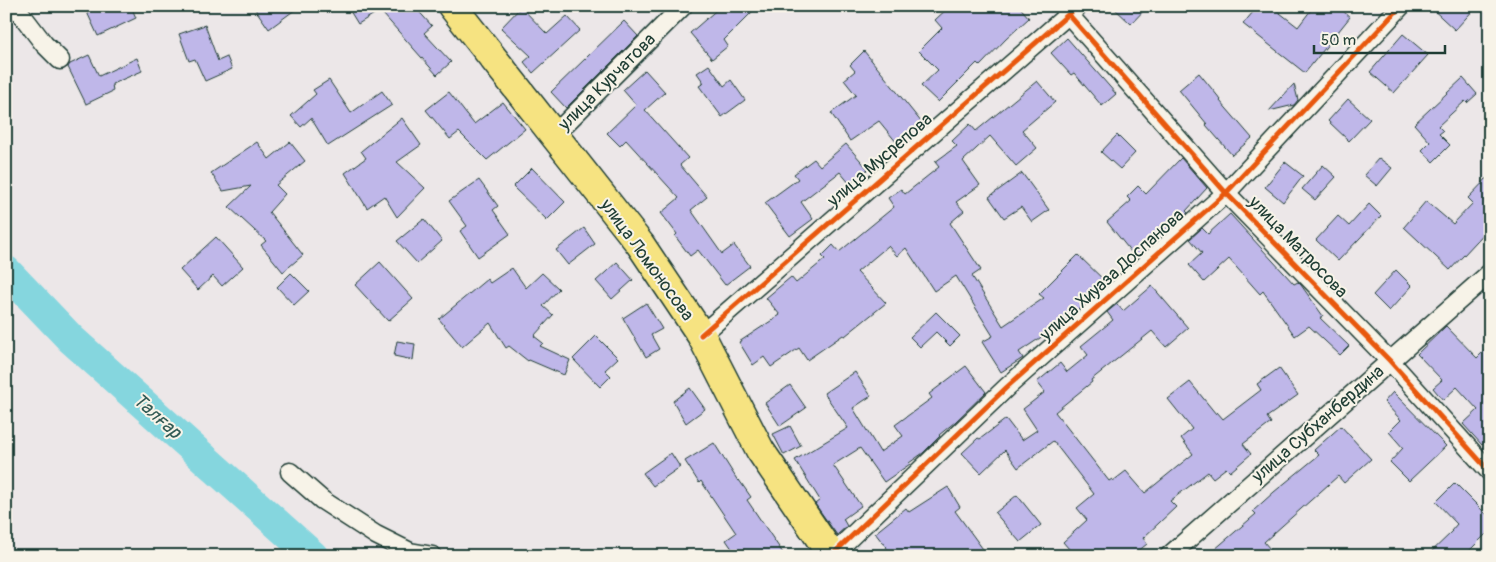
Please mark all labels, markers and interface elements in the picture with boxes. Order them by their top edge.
scale bar [1314,22,1445,54]
street label: улица Курчатова [553,28,661,136]
text: 50 m [1321,31,1356,50]
street label: улица Мусрепова [822,108,937,213]
street label: улица Матросова [1243,190,1353,303]
street label: улица Ломоносова [594,194,699,326]
street label: улица Хиуаза Доспанова [1034,204,1189,347]
street label: улица Субханбердина [1246,360,1389,488]
water label: Талғар [128,388,187,445]

